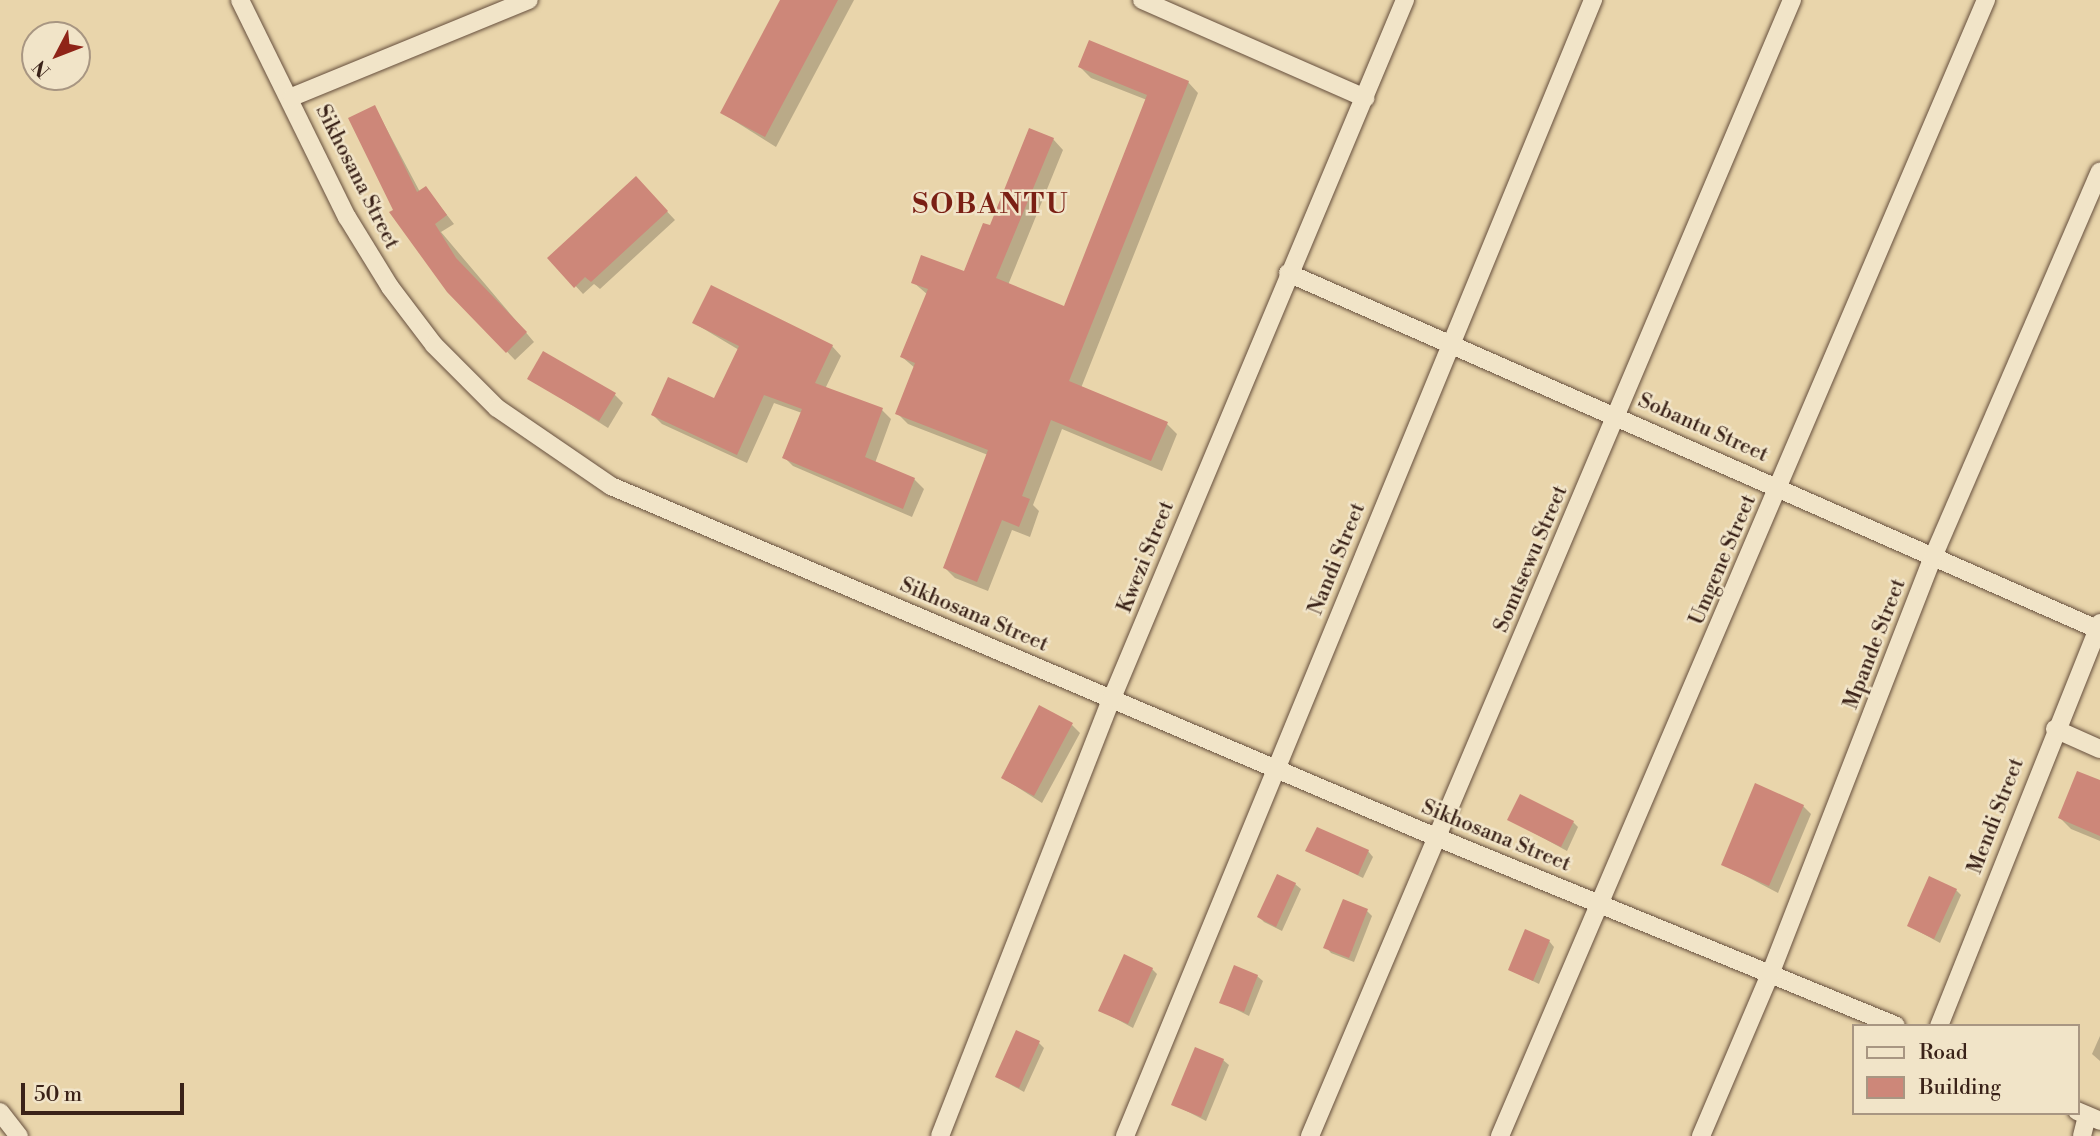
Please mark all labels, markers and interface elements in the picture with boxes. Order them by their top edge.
north arrow [21,21,91,91]
text: N [28,55,56,82]
street label: Sikhosana Street [310,101,404,253]
district label: SOBANTU [913,188,1069,222]
street label: Sobantu Street [1634,388,1772,468]
street label: Somtsewu Street [1489,482,1573,636]
street label: Umgene Street [1684,491,1762,629]
street label: Kwezi Street [1112,498,1180,616]
street label: Nandi Street [1303,499,1371,619]
street label: Sikhosana Street [896,572,1052,658]
street label: Mpande Street [1839,575,1911,713]
street label: Mendi Street [1962,755,2030,877]
street label: Sikhosana Street [1418,795,1574,877]
legend [1852,1024,2079,1115]
text: Road [1919,1040,1968,1066]
scale bar [24,1070,187,1114]
text: Building [1919,1075,2001,1101]
text: 50 m [34,1082,82,1108]

